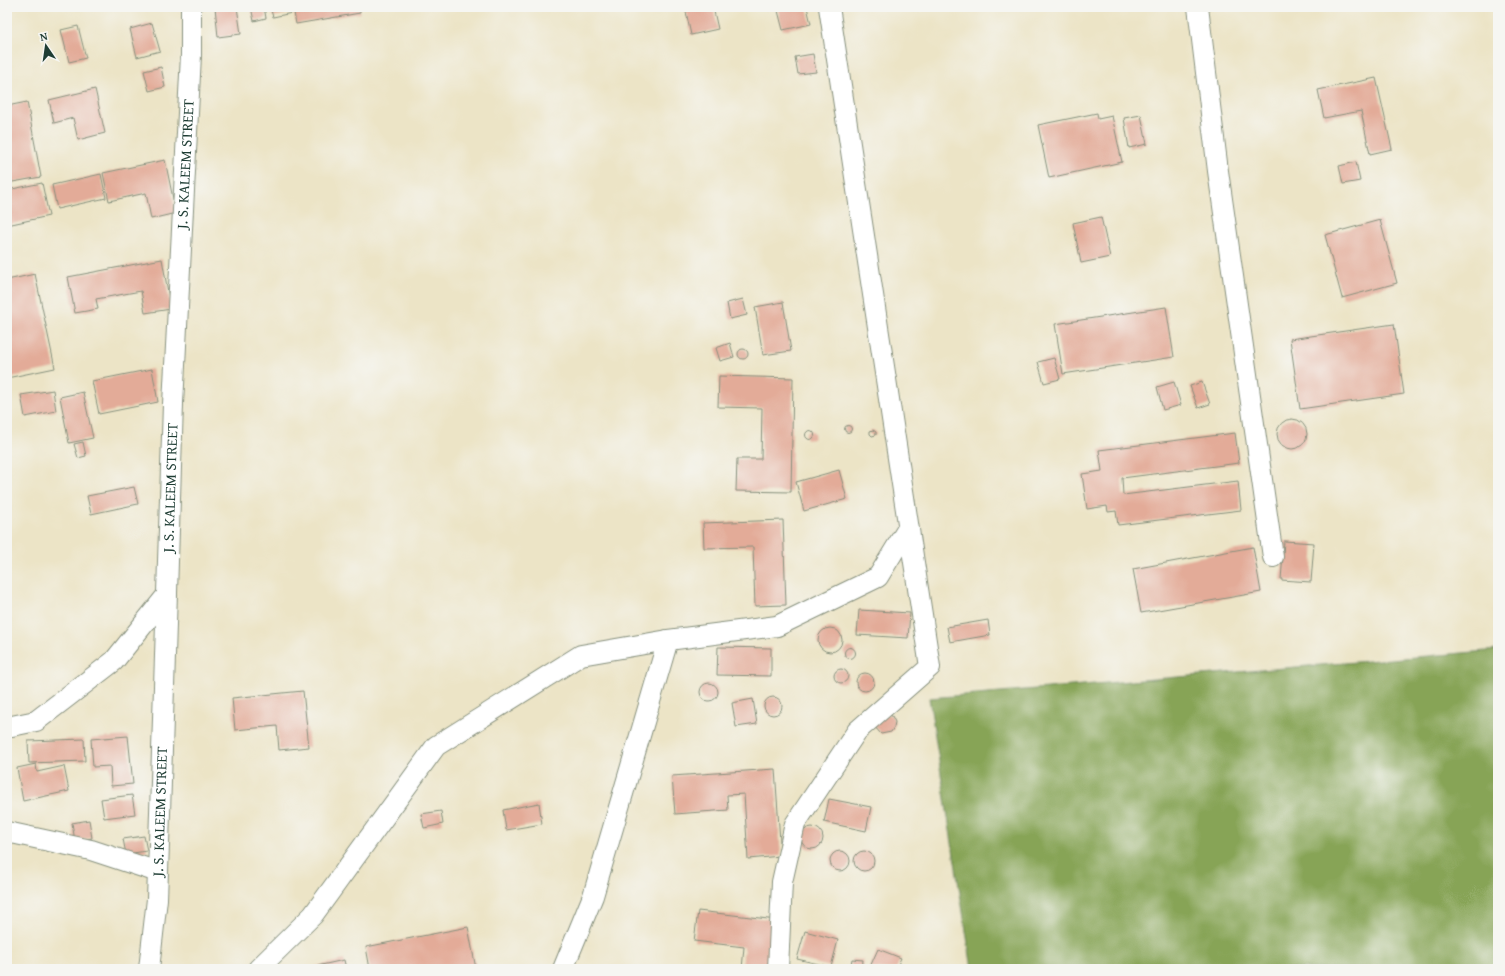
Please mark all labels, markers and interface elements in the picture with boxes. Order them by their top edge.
north arrow [26,26,66,66]
text: N [38,27,50,45]
street label: J. S. KALEEM STREET [171,98,199,232]
street label: J. S. KALEEM STREET [157,422,182,555]
street label: J. S. KALEEM STREET [147,746,172,879]

